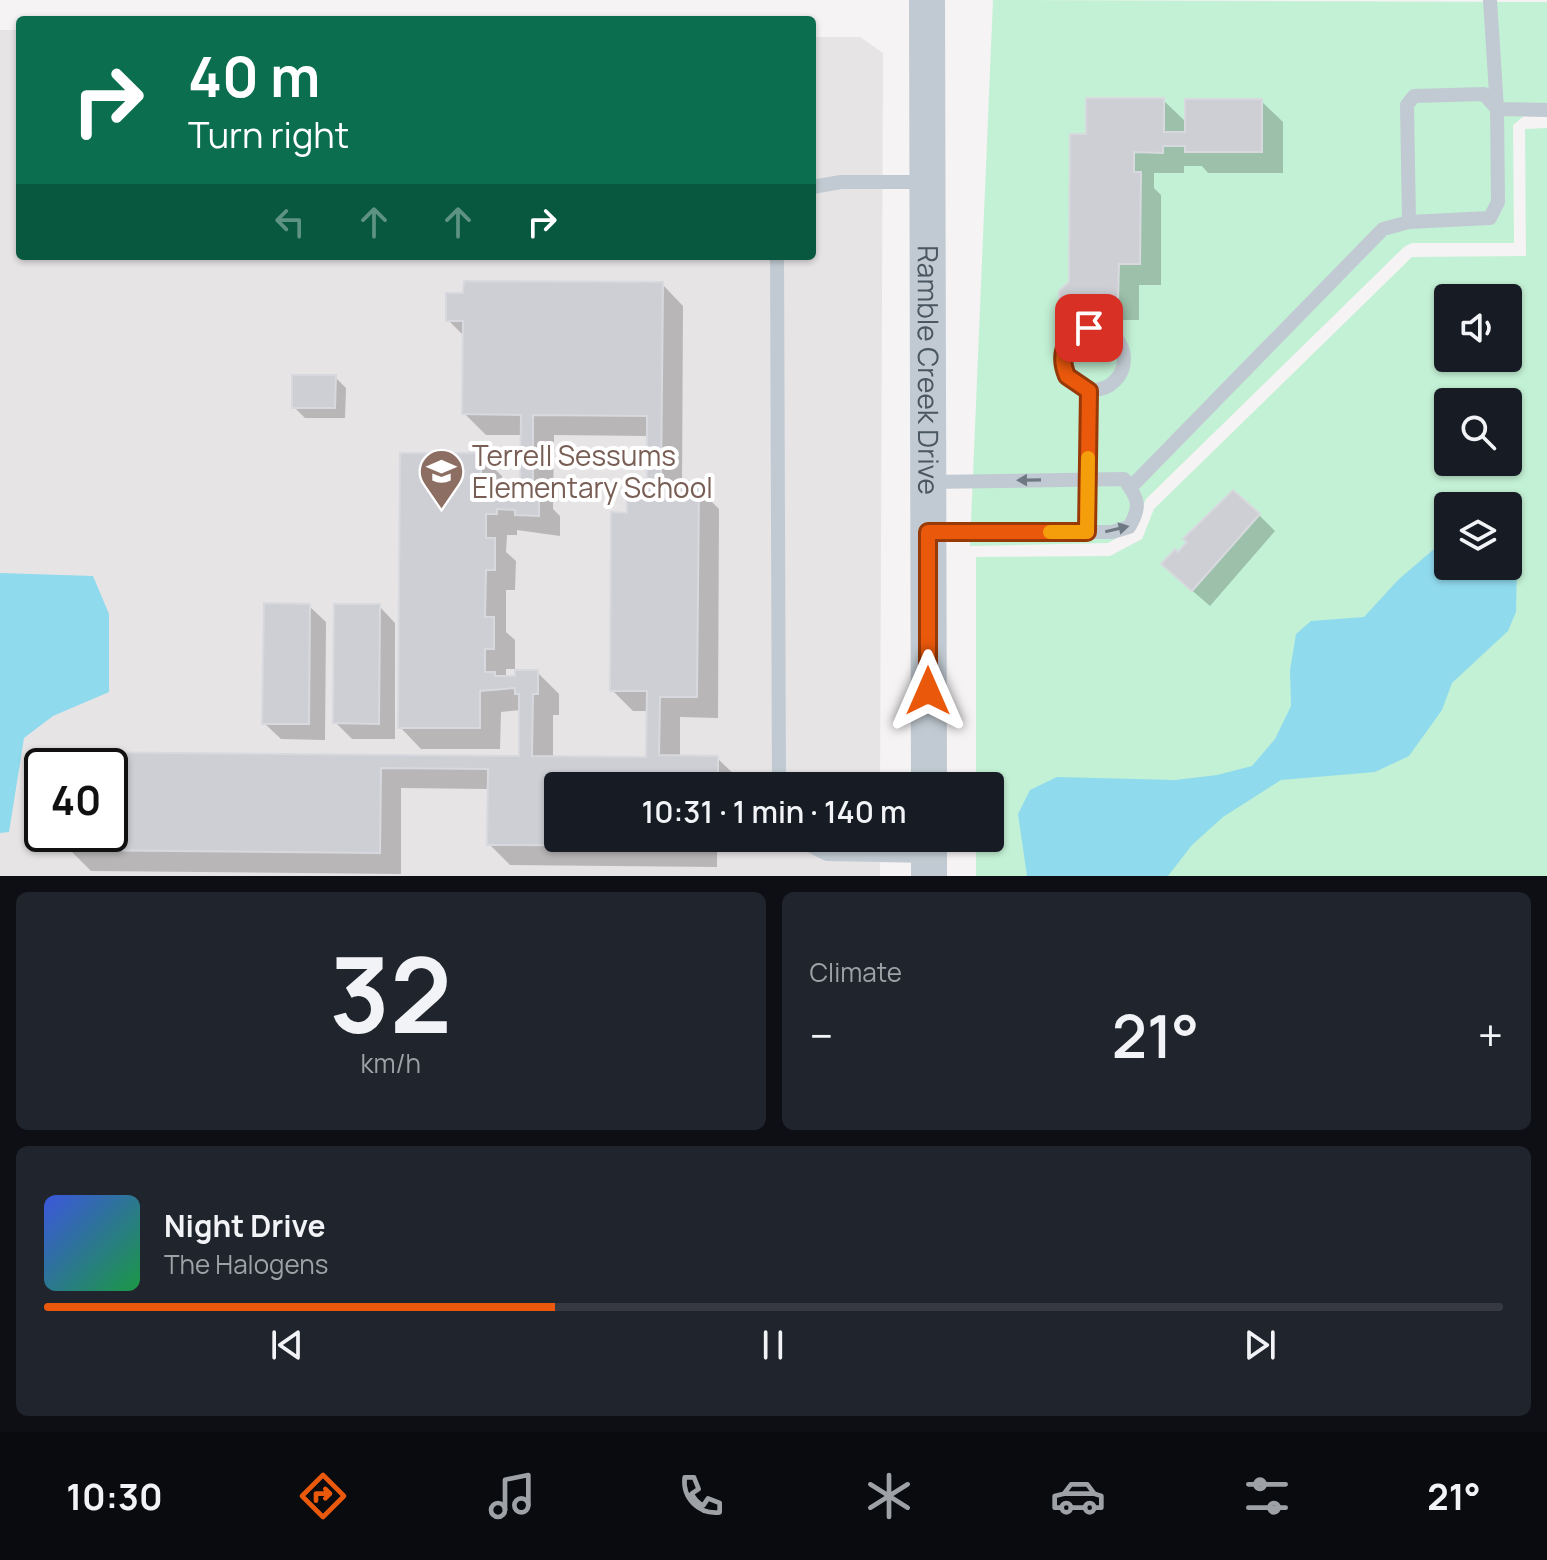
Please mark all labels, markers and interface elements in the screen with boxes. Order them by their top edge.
text: 40 m [188,37,320,114]
icon: right [56,48,160,152]
text: Turn right [188,110,349,159]
icon: left [268,200,312,244]
icon: ahead [352,200,396,244]
icon: ahead [436,200,480,244]
icon: right [520,200,564,244]
street label: Ramble Creek Drive [910,245,948,495]
map controls [1434,284,1522,580]
button: sound [1434,284,1522,372]
pin [1055,294,1123,362]
icon: arrive [1067,306,1111,350]
button: search [1434,388,1522,476]
place label: Terrell Sessums Elementary School [472,436,713,506]
school or university icon: Terrell Sessums Elementary School [417,448,465,511]
one-way arrow [1016,473,1041,486]
button: layers [1434,492,1522,580]
one-way arrow [1105,522,1130,534]
position arrow [886,649,970,733]
speed limit sign: 40 [24,748,128,852]
text: 10:31 · 1 min · 140 m [642,791,906,832]
text: 32 [330,922,452,1064]
text: Climate [810,954,902,990]
text: 21° [1112,994,1199,1076]
text: − [810,1005,833,1065]
text: + [1478,1005,1503,1065]
text: km/h [361,1045,421,1081]
text: Night Drive [164,1205,326,1246]
text: The Halogens [164,1246,328,1282]
icon: previous [265,1323,309,1367]
icon: pause [751,1323,795,1367]
icon: next [1238,1323,1282,1367]
icon: directions [295,1468,351,1524]
icon: music [484,1468,540,1524]
icon: phone [673,1468,729,1524]
icon: climate [861,1468,917,1524]
icon: car [1050,1468,1106,1524]
icon: filters [1239,1468,1295,1524]
text: 10:30 [66,1472,163,1521]
text: 21° [1427,1472,1481,1521]

